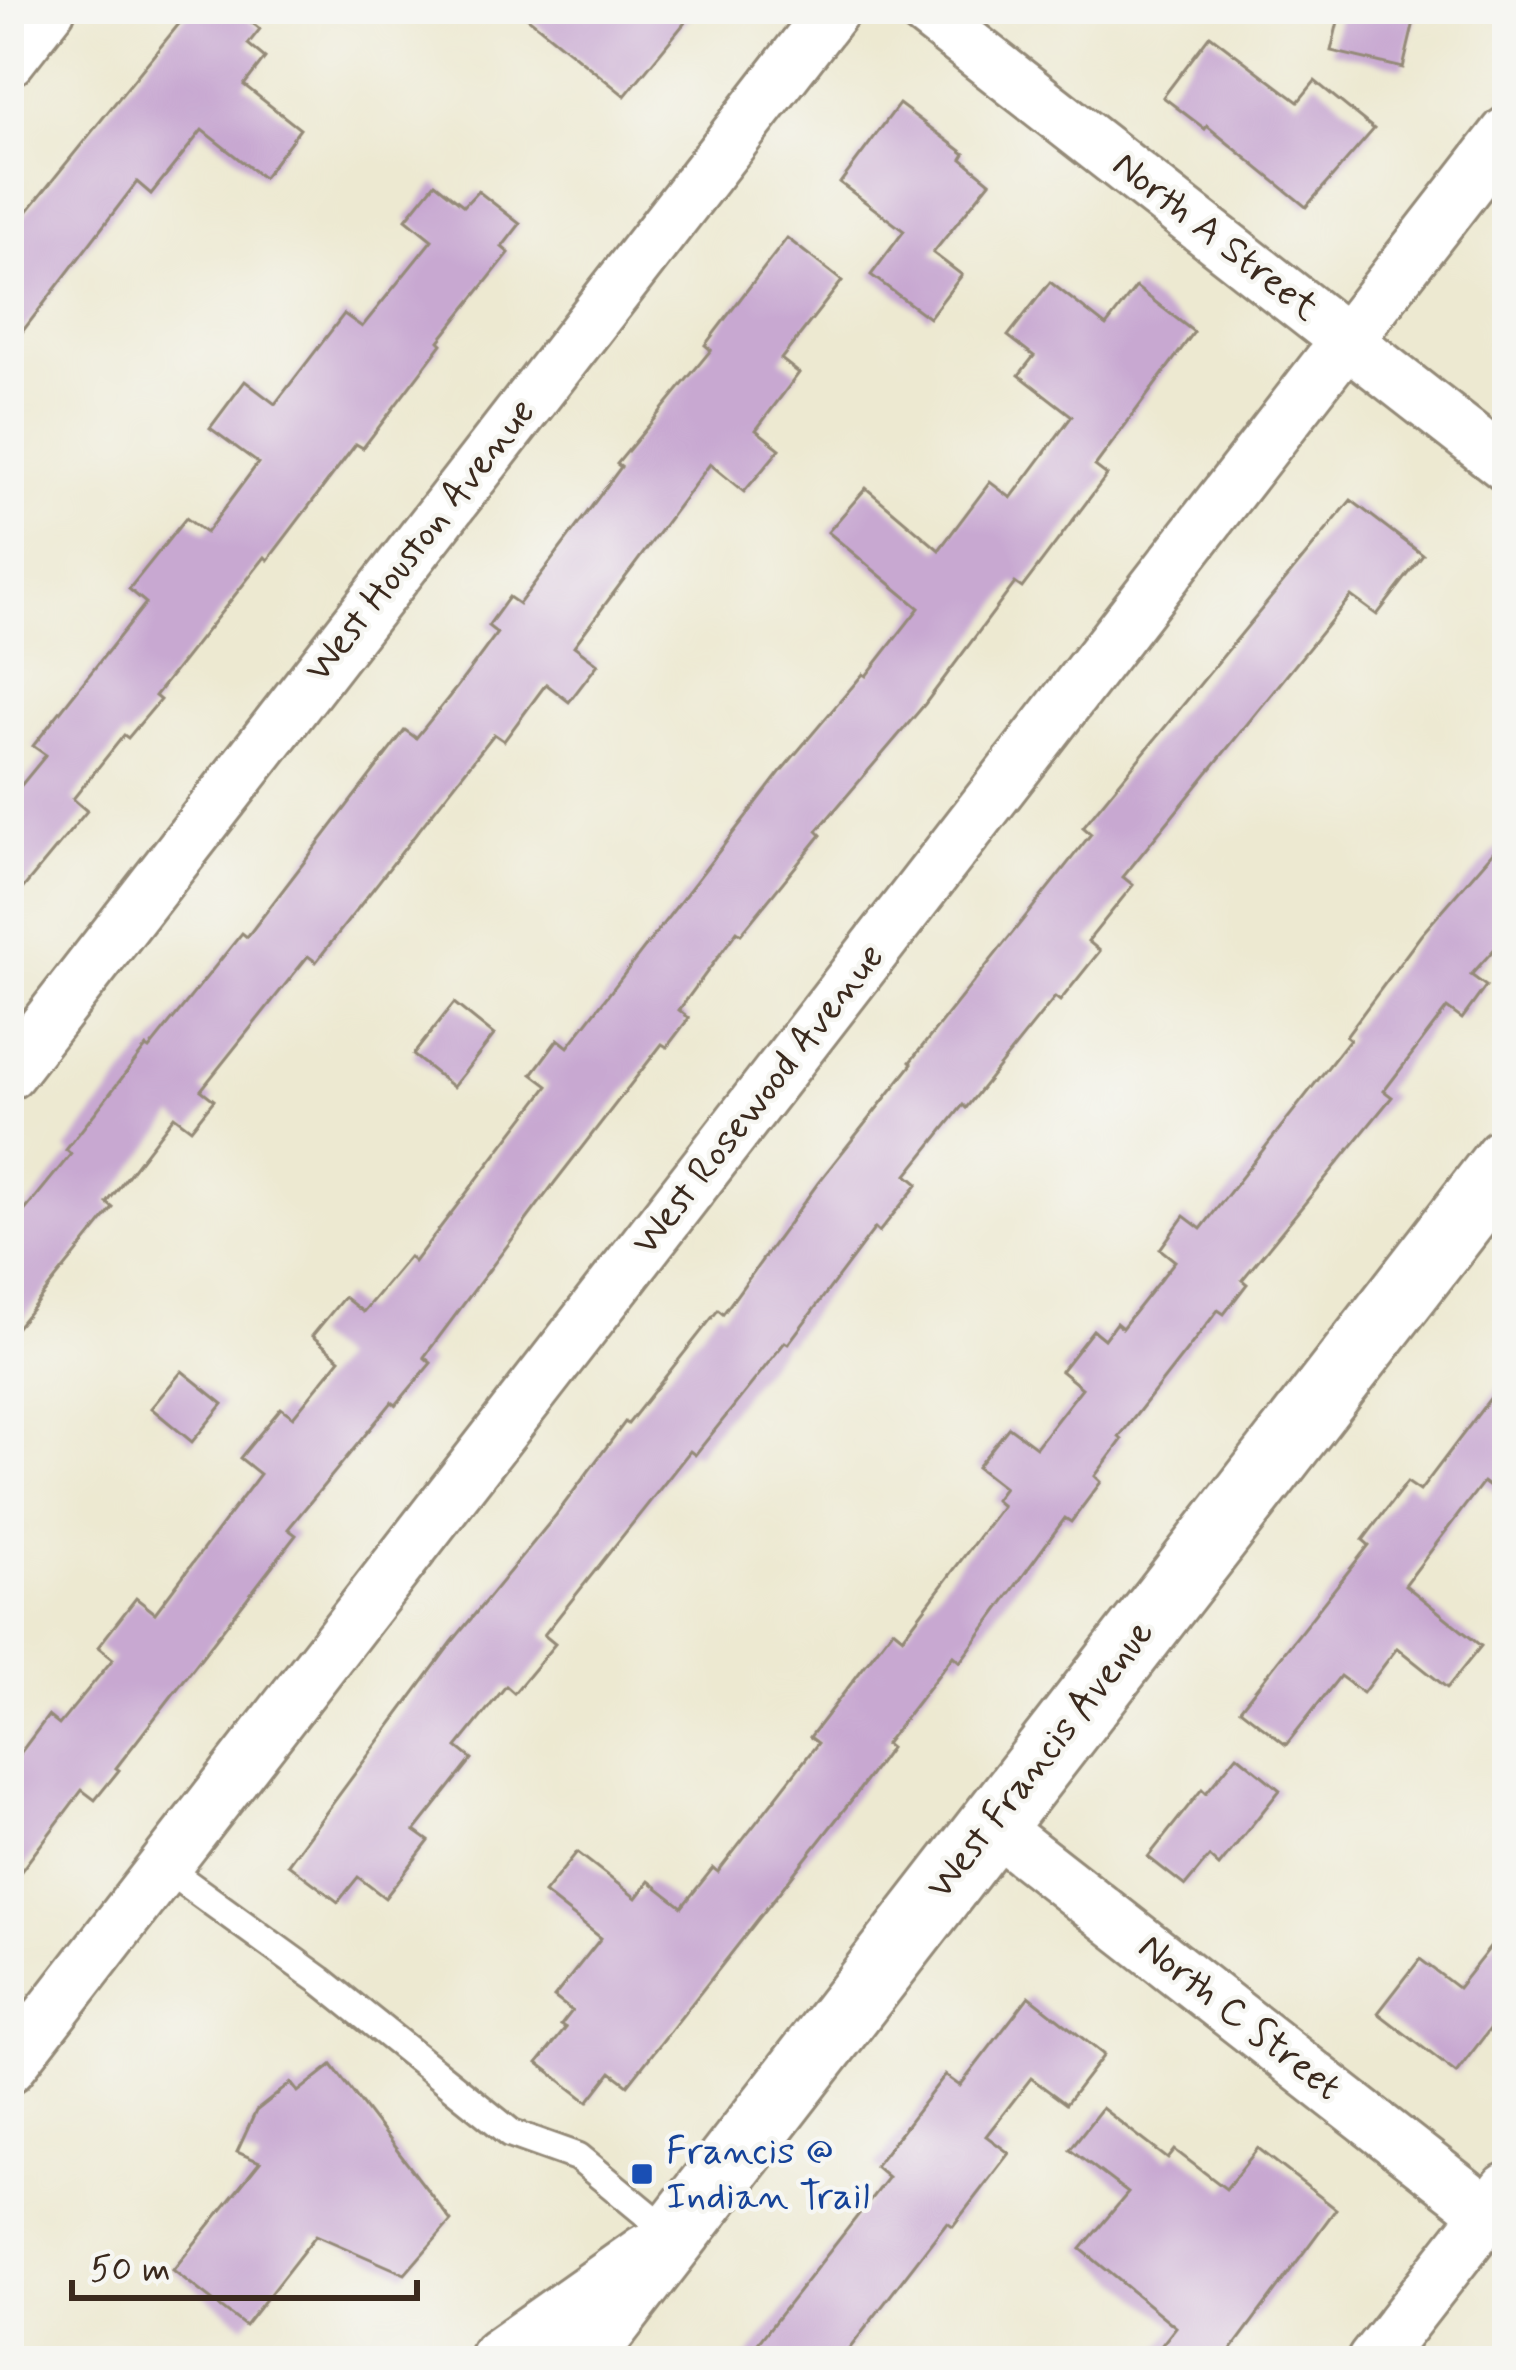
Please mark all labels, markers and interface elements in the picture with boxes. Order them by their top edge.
street label: North A Street [1101,140,1329,334]
street label: West Houston Avenue [294,388,548,694]
street label: West Rosewood Avenue [621,934,897,1266]
street label: West Francis Avenue [916,1609,1166,1911]
street label: North C Street [1127,1923,1351,2113]
place label: Francis @ Indian Trail [666,2127,870,2223]
marker: Francis @ Indian Trail [629,2161,655,2187]
scale bar [72,2226,417,2300]
text: 50 m [90,2247,171,2294]

